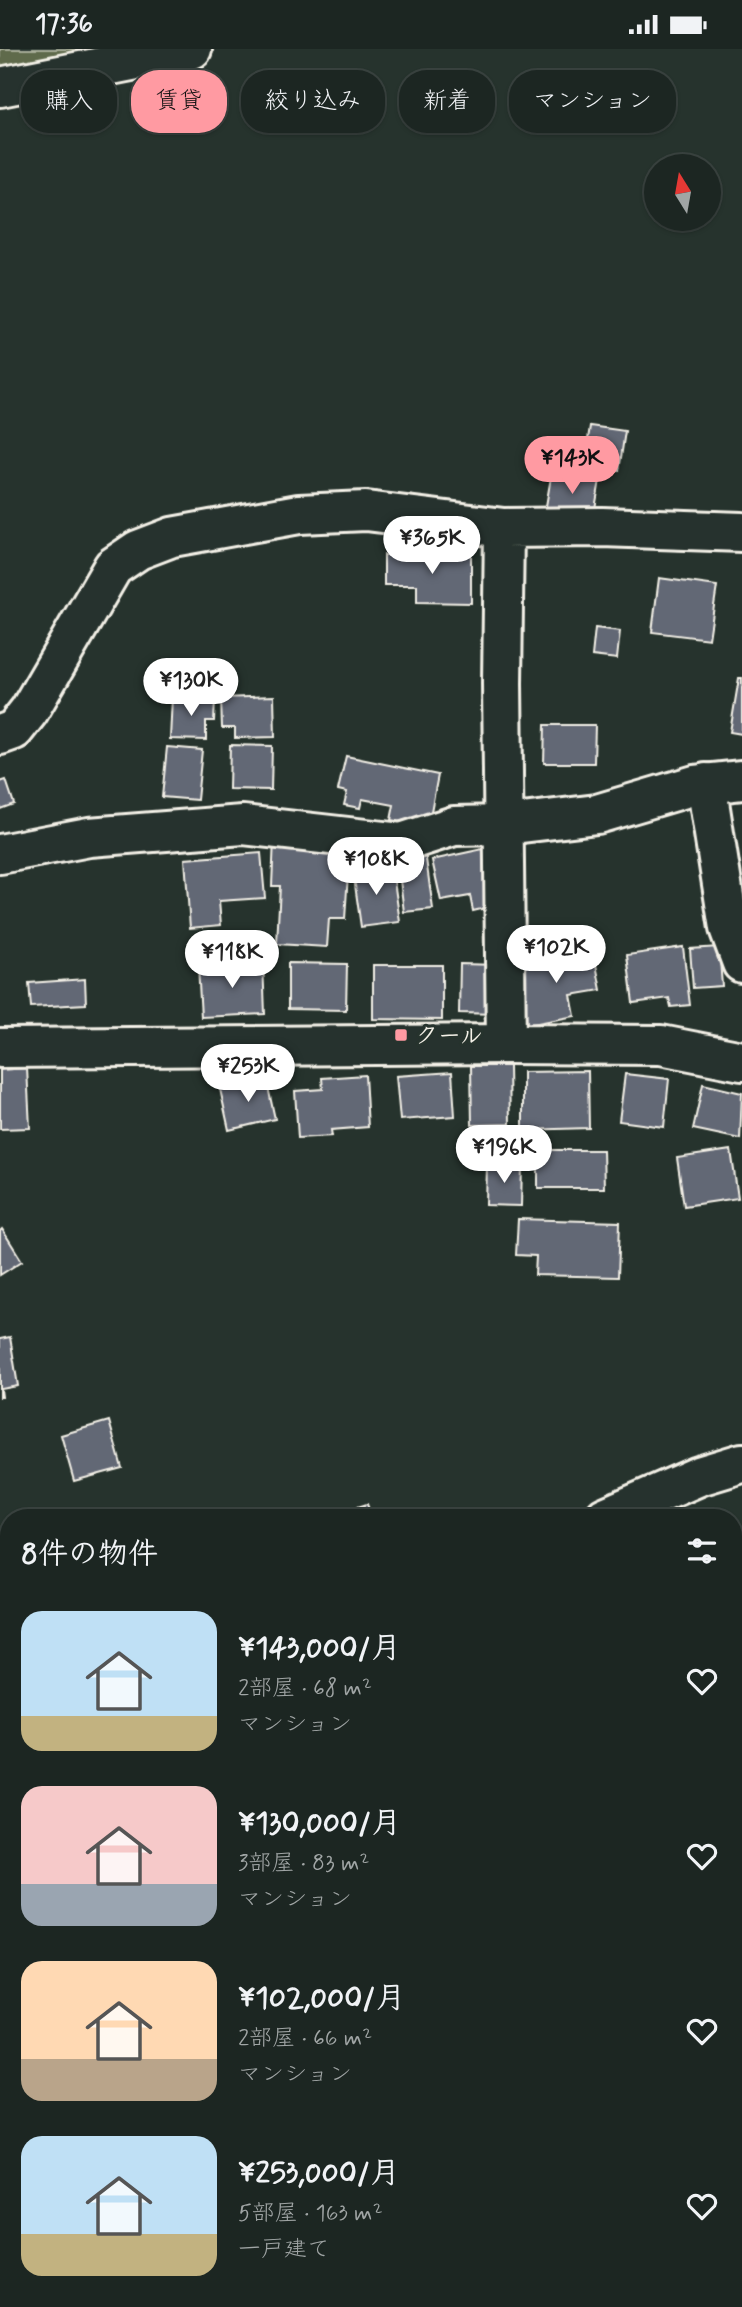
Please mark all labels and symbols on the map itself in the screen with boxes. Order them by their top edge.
north arrow [644,154,721,231]
pin: ¥143K [523,437,621,496]
pin: ¥365K [383,517,481,576]
pin: ¥130K [142,659,240,718]
pin: ¥108K [327,837,425,897]
pin: ¥102K [507,925,605,985]
pin: ¥118K [183,930,281,990]
place label: クール [415,1022,483,1052]
marker: クール [393,1027,409,1043]
pin: ¥253K [199,1045,297,1104]
pin: ¥196K [455,1125,553,1185]

